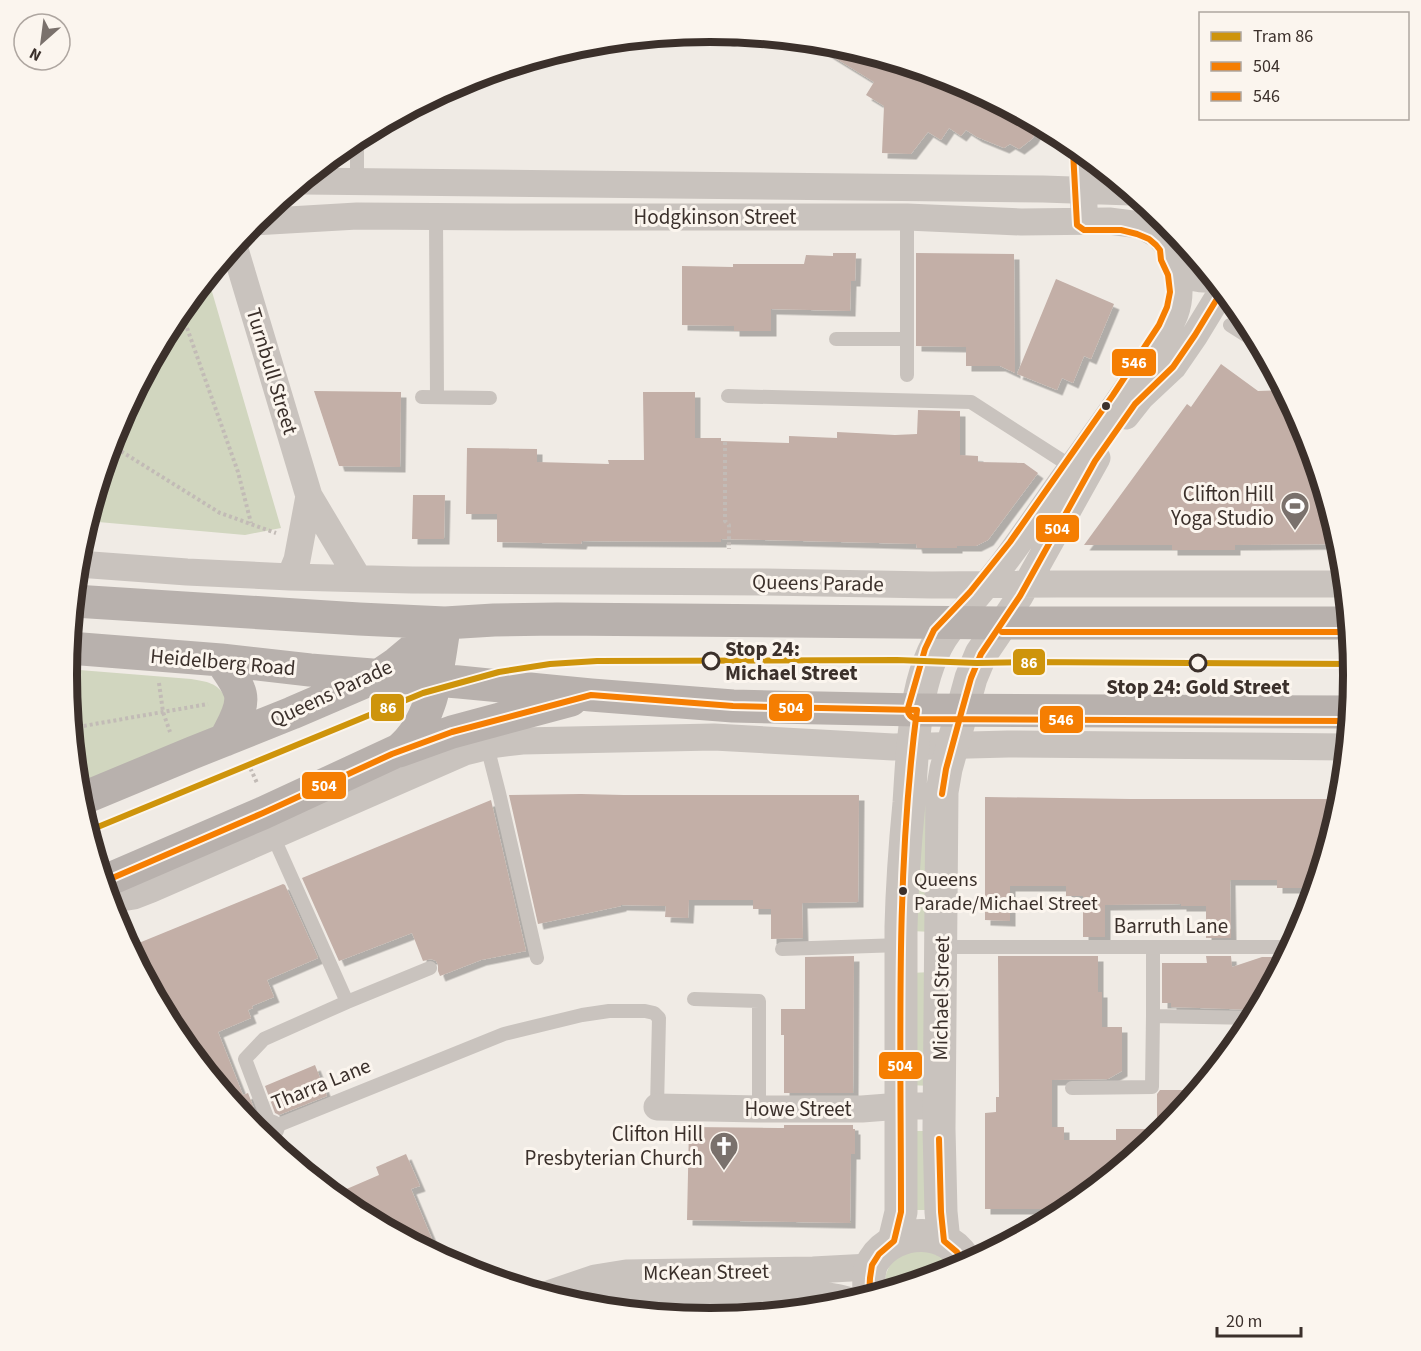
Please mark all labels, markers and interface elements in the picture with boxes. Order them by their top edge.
north arrow [12,12,72,72]
legend [1199,12,1409,120]
text: Tram 86 [1253,24,1313,49]
text: N [26,42,45,67]
text: 504 [1253,54,1280,79]
text: 546 [1253,84,1280,109]
street label: Hodgkinson Street [634,202,796,232]
street label: Turnbull Street [238,304,306,438]
line badge: 546 [1111,348,1157,377]
text: 546 [1121,352,1147,374]
unlabelled marker [1100,400,1112,412]
place label: Clifton Hill Yoga Studio [1170,479,1274,533]
sports icon: Clifton Hill Yoga Studio [1279,490,1311,532]
line badge: 504 [1035,514,1080,543]
text: 504 [1044,518,1070,540]
street label: Queens Parade [752,567,884,599]
place label: Stop 24: Michael Street [725,634,858,688]
street label: Heidelberg Road [149,641,297,683]
line badge: 86 [1012,648,1046,676]
street label: Queens Parade [265,652,397,734]
marker: Stop 24: Michael Street [702,652,720,670]
text: 86 [1021,652,1037,674]
marker: Stop 24: Gold Street [1189,654,1207,672]
place label: Stop 24: Gold Street [1106,672,1290,702]
line badge: 86 [370,693,405,722]
line badge: 504 [768,693,813,722]
text: 86 [380,697,396,719]
text: 504 [778,697,804,719]
line badge: 546 [1039,705,1084,734]
text: 546 [1048,709,1074,731]
line badge: 504 [301,771,347,800]
text: 504 [311,775,337,797]
place label: Queens Parade/Michael Street [914,866,1098,918]
marker: Queens Parade/Michael Street [897,885,909,897]
street label: Barruth Lane [1114,911,1228,941]
street label: Michael Street [925,935,957,1061]
street label: Tharra Lane [267,1050,375,1118]
line badge: 504 [878,1051,923,1080]
text: 504 [887,1055,913,1077]
street label: Howe Street [744,1094,852,1124]
place label: Clifton Hill Presbyterian Church [525,1119,703,1173]
church icon: Clifton Hill Presbyterian Church [708,1130,740,1172]
street label: McKean Street [643,1256,769,1288]
scale bar [1217,1300,1301,1338]
text: 20 m [1226,1309,1262,1334]

